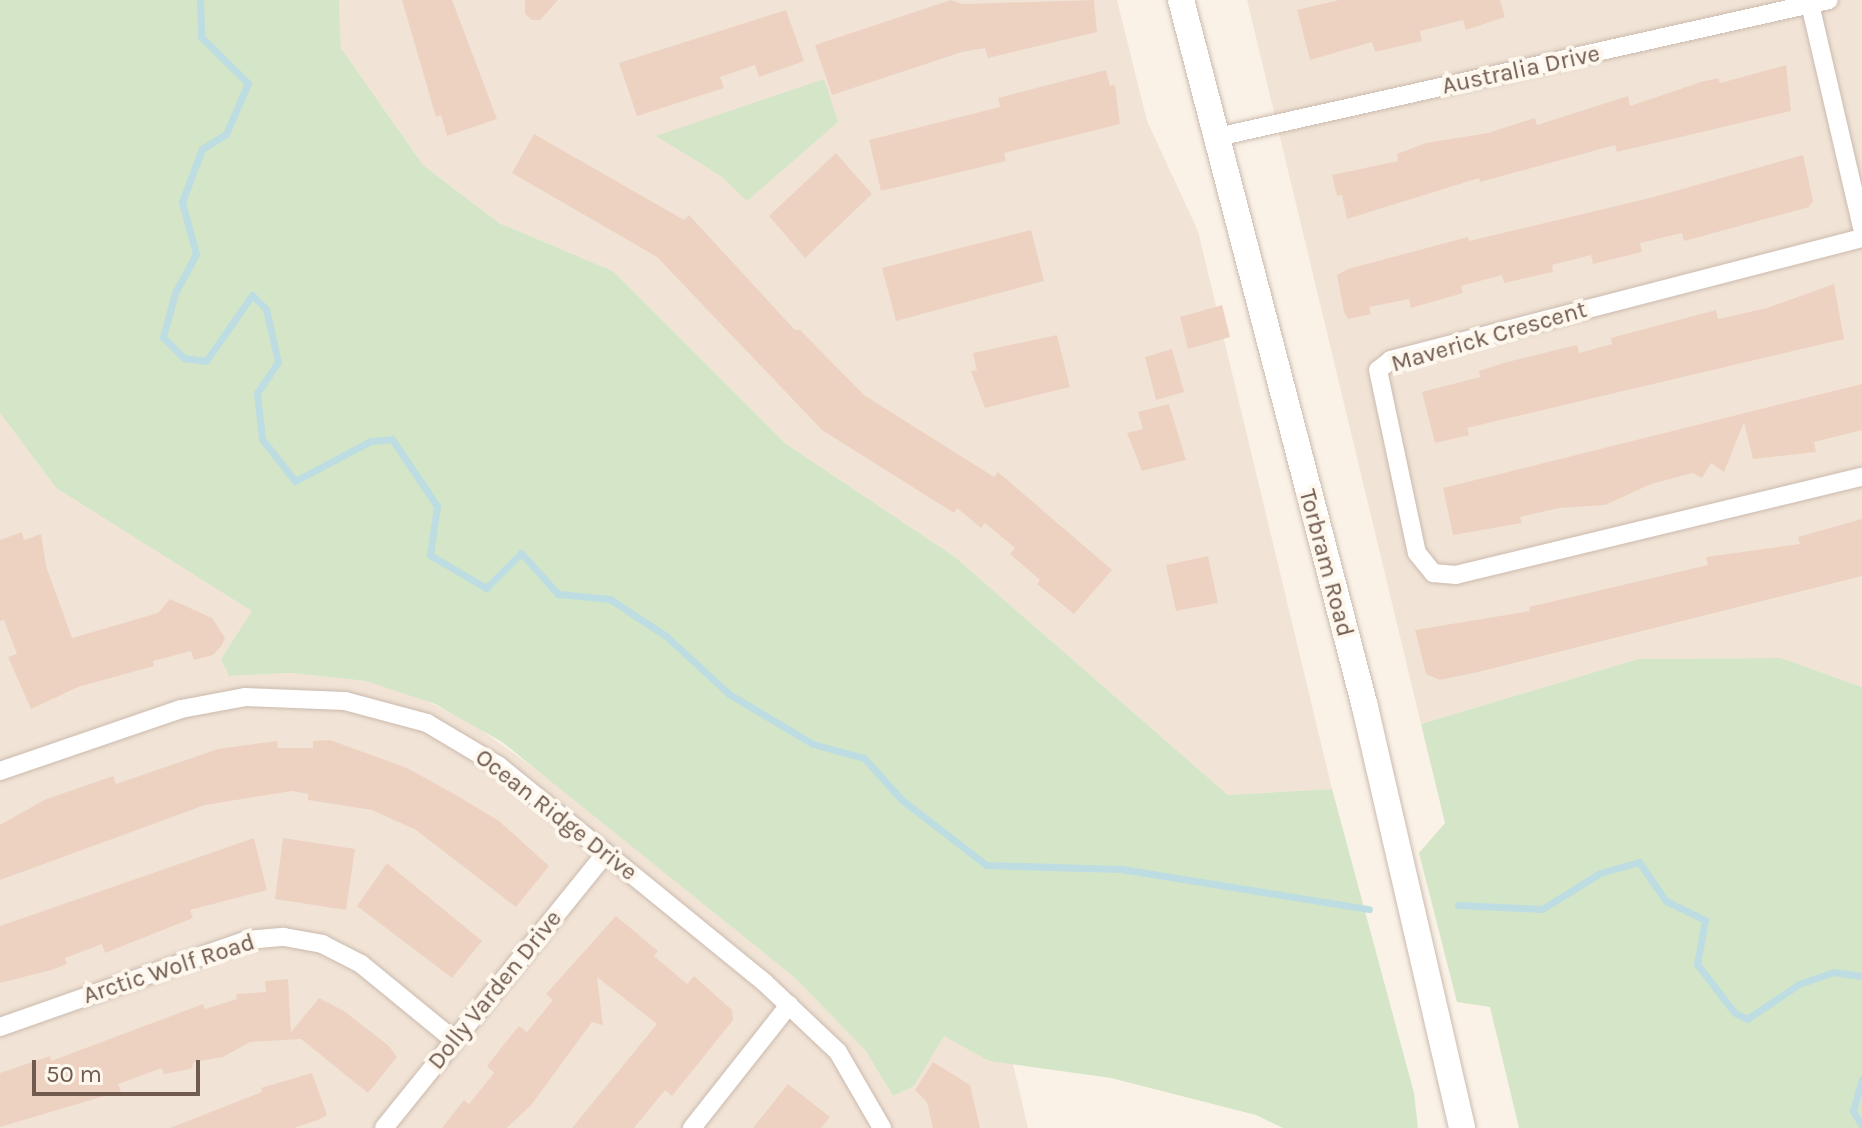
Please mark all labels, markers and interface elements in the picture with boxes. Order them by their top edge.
street label: Australia Drive [1439,39,1603,101]
street label: Maverick Crescent [1388,295,1590,379]
street label: Torbram Road [1292,486,1360,640]
street label: Ocean Ridge Drive [469,743,643,887]
street label: Dolly Varden Drive [422,905,568,1075]
street label: Arctic Wolf Road [80,928,258,1010]
scale bar [36,1044,204,1094]
text: 50 m [46,1060,102,1088]

